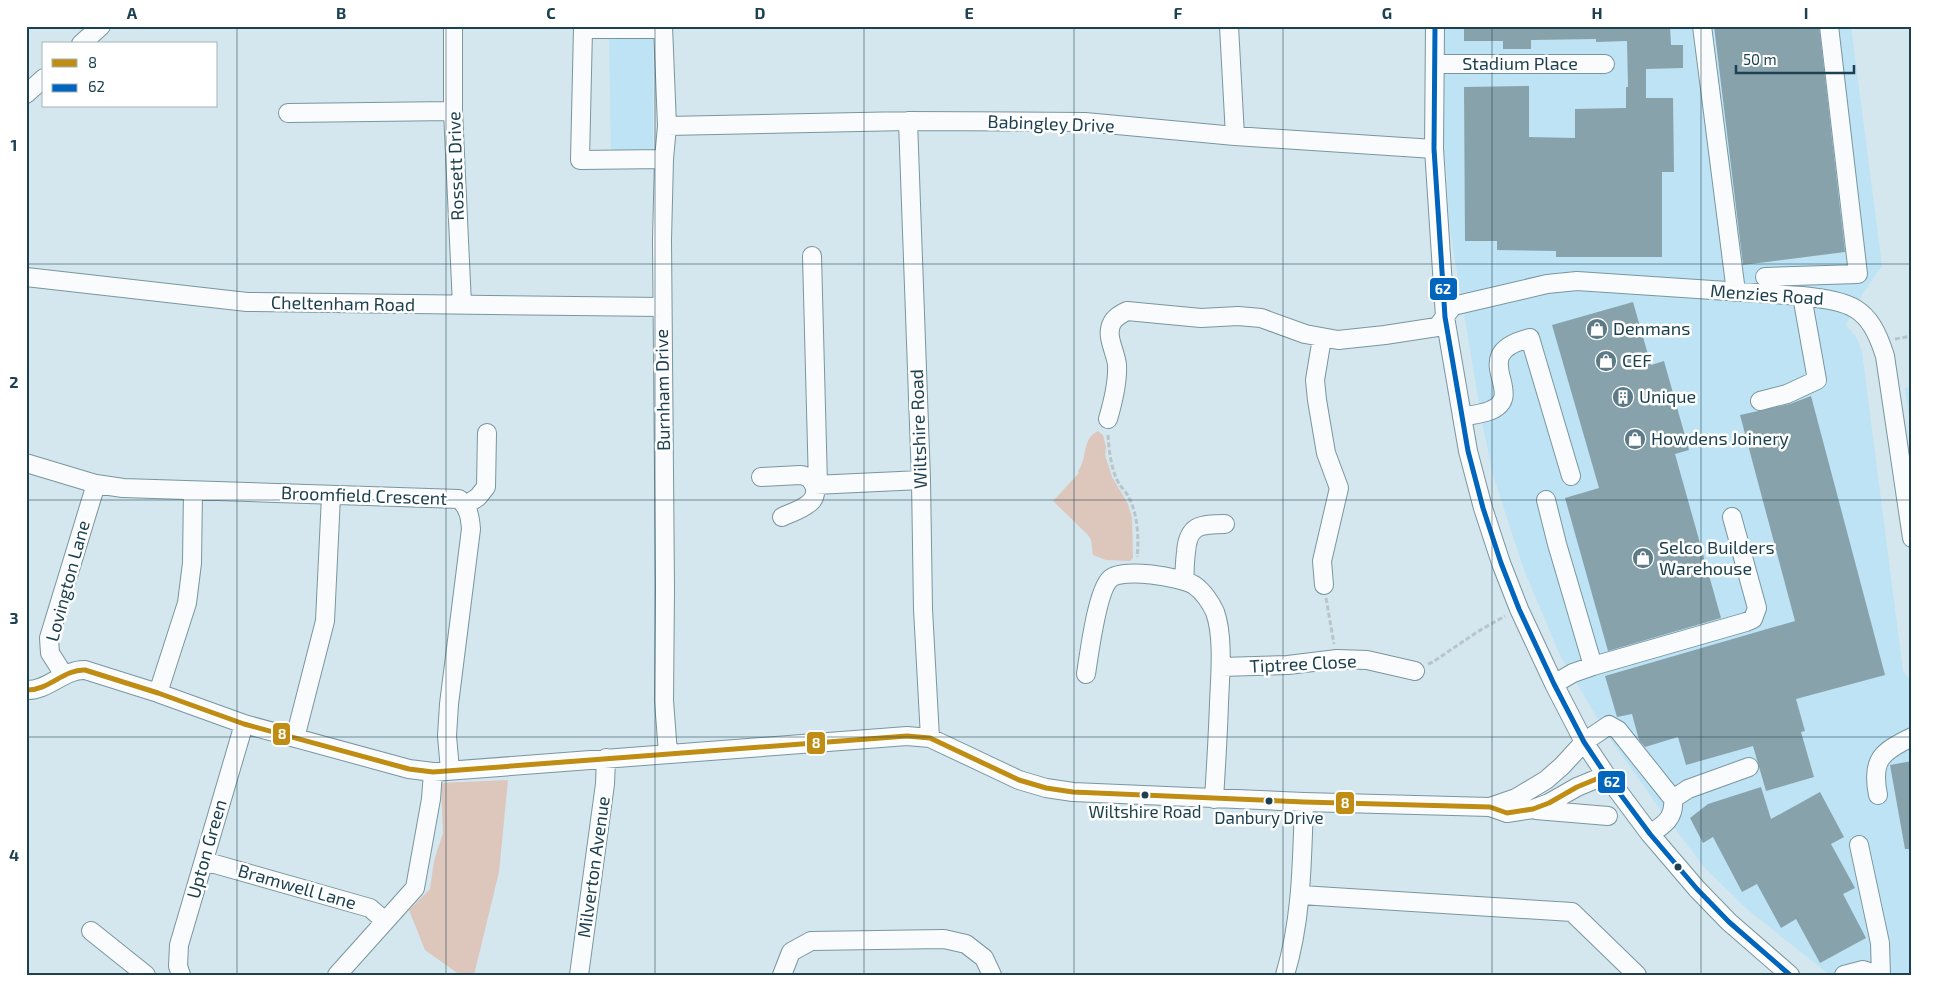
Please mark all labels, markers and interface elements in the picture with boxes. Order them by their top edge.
text: A [127,3,138,22]
text: B [336,3,346,22]
text: C [546,3,556,22]
text: D [755,3,766,22]
text: E [964,3,974,22]
text: F [1174,3,1183,22]
text: G [1382,3,1392,22]
text: H [1591,3,1603,22]
text: I [1804,3,1808,22]
legend [42,42,218,108]
scale bar [1736,42,1853,74]
text: 50 m [1743,50,1777,68]
street label: Stadium Place [1462,52,1578,74]
text: 8 [88,53,97,71]
text: 62 [88,77,105,95]
street label: Babingley Drive [987,110,1115,136]
street label: Rossett Drive [442,111,468,221]
text: 1 [11,135,17,154]
line badge: 62 [1429,277,1458,301]
street label: Menzies Road [1710,279,1825,309]
text: 62 [1435,280,1451,297]
street label: Cheltenham Road [271,291,415,315]
shop icon: Denmans [1585,317,1609,341]
place label: Denmans [1613,317,1690,339]
street label: Burnham Drive [650,329,674,451]
shop icon: CEF [1594,349,1618,373]
place label: CEF [1622,349,1652,371]
street label: Wiltshire Road [905,369,931,489]
text: 2 [9,372,19,391]
building icon: Unique [1611,385,1635,409]
place label: Unique [1639,385,1696,407]
shop icon: Howdens Joinery [1623,427,1647,451]
place label: Howdens Joinery [1651,427,1789,449]
street label: Broomfield Crescent [281,481,448,509]
street label: Lovington Lane [40,518,94,644]
place label: Selco Builders Warehouse [1659,536,1775,579]
shop icon: Selco Builders Warehouse [1631,546,1655,570]
text: 3 [9,608,19,627]
street label: Tiptree Close [1249,649,1357,677]
line badge: 8 [272,722,291,746]
text: 8 [278,725,286,742]
line badge: 8 [806,731,826,755]
text: 8 [812,734,820,751]
line badge: 62 [1597,770,1626,794]
text: 62 [1604,773,1620,790]
marker: Wiltshire Road [1140,790,1150,800]
line badge: 8 [1335,791,1355,815]
text: 8 [1341,794,1349,811]
street label: Milverton Avenue [572,795,614,939]
marker: Danbury Drive [1264,796,1274,806]
street label: Upton Green [181,797,231,901]
place label: Wiltshire Road [1088,801,1202,821]
place label: Danbury Drive [1214,807,1324,828]
text: 4 [9,845,19,864]
street label: Bramwell Lane [236,859,359,913]
unlabelled marker [1673,862,1683,872]

